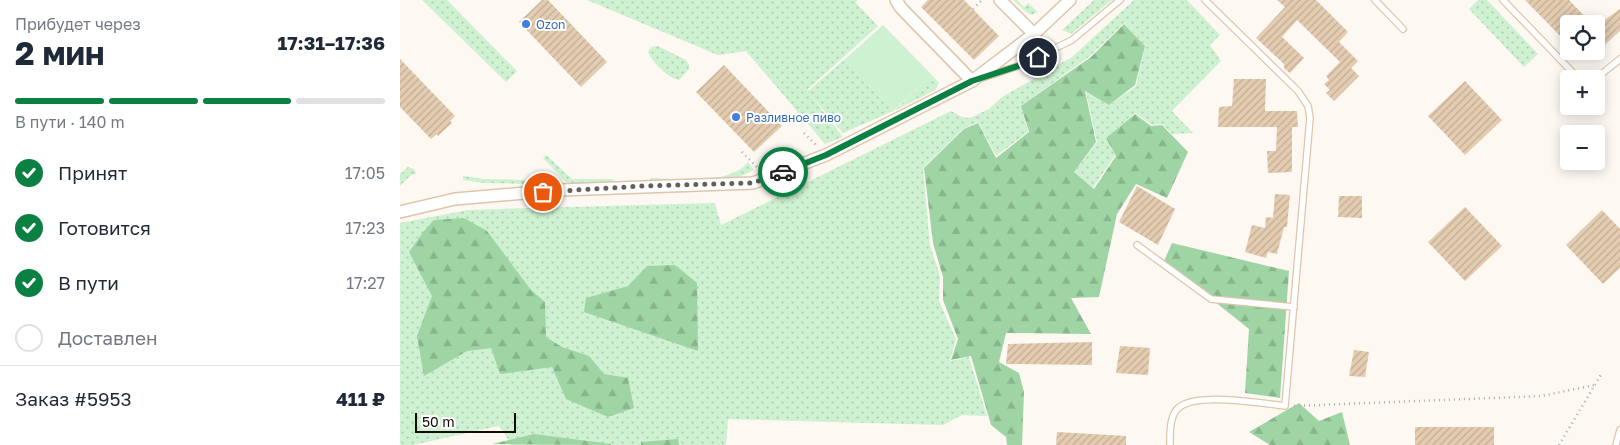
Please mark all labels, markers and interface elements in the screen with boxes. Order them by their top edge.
text: Прибудет через [15,14,141,34]
map controls [1560,15,1605,170]
button: locate [1560,15,1605,60]
place label: Ozon [536,17,565,32]
marker: Ozon [520,18,532,30]
text: 17:31–17:36 [277,31,385,54]
text: 2 мин [15,34,105,72]
pin [1017,36,1059,78]
icon: home [1024,43,1052,71]
button: + [1560,70,1605,115]
place label: Разливное пиво [746,110,841,125]
marker: Разливное пиво [730,111,742,123]
text: В пути · 140 m [15,112,125,132]
button: − [1560,125,1605,170]
courier [758,147,808,197]
icon: car [769,158,797,186]
icon: check [15,159,43,187]
text: Принят [58,161,127,184]
text: 17:05 [345,163,385,183]
pin [522,171,564,213]
icon: bag [529,178,557,206]
icon: check [15,214,43,242]
text: Готовится [58,216,151,239]
text: 17:23 [345,218,385,238]
icon: check [15,269,43,297]
text: В пути [58,271,119,294]
text: 17:27 [346,273,385,293]
text: Доставлен [58,326,158,349]
text: Заказ #5953 [15,387,132,410]
text: 411 ₽ [336,387,385,410]
scale bar [415,410,516,433]
text: 50 m [422,413,455,430]

